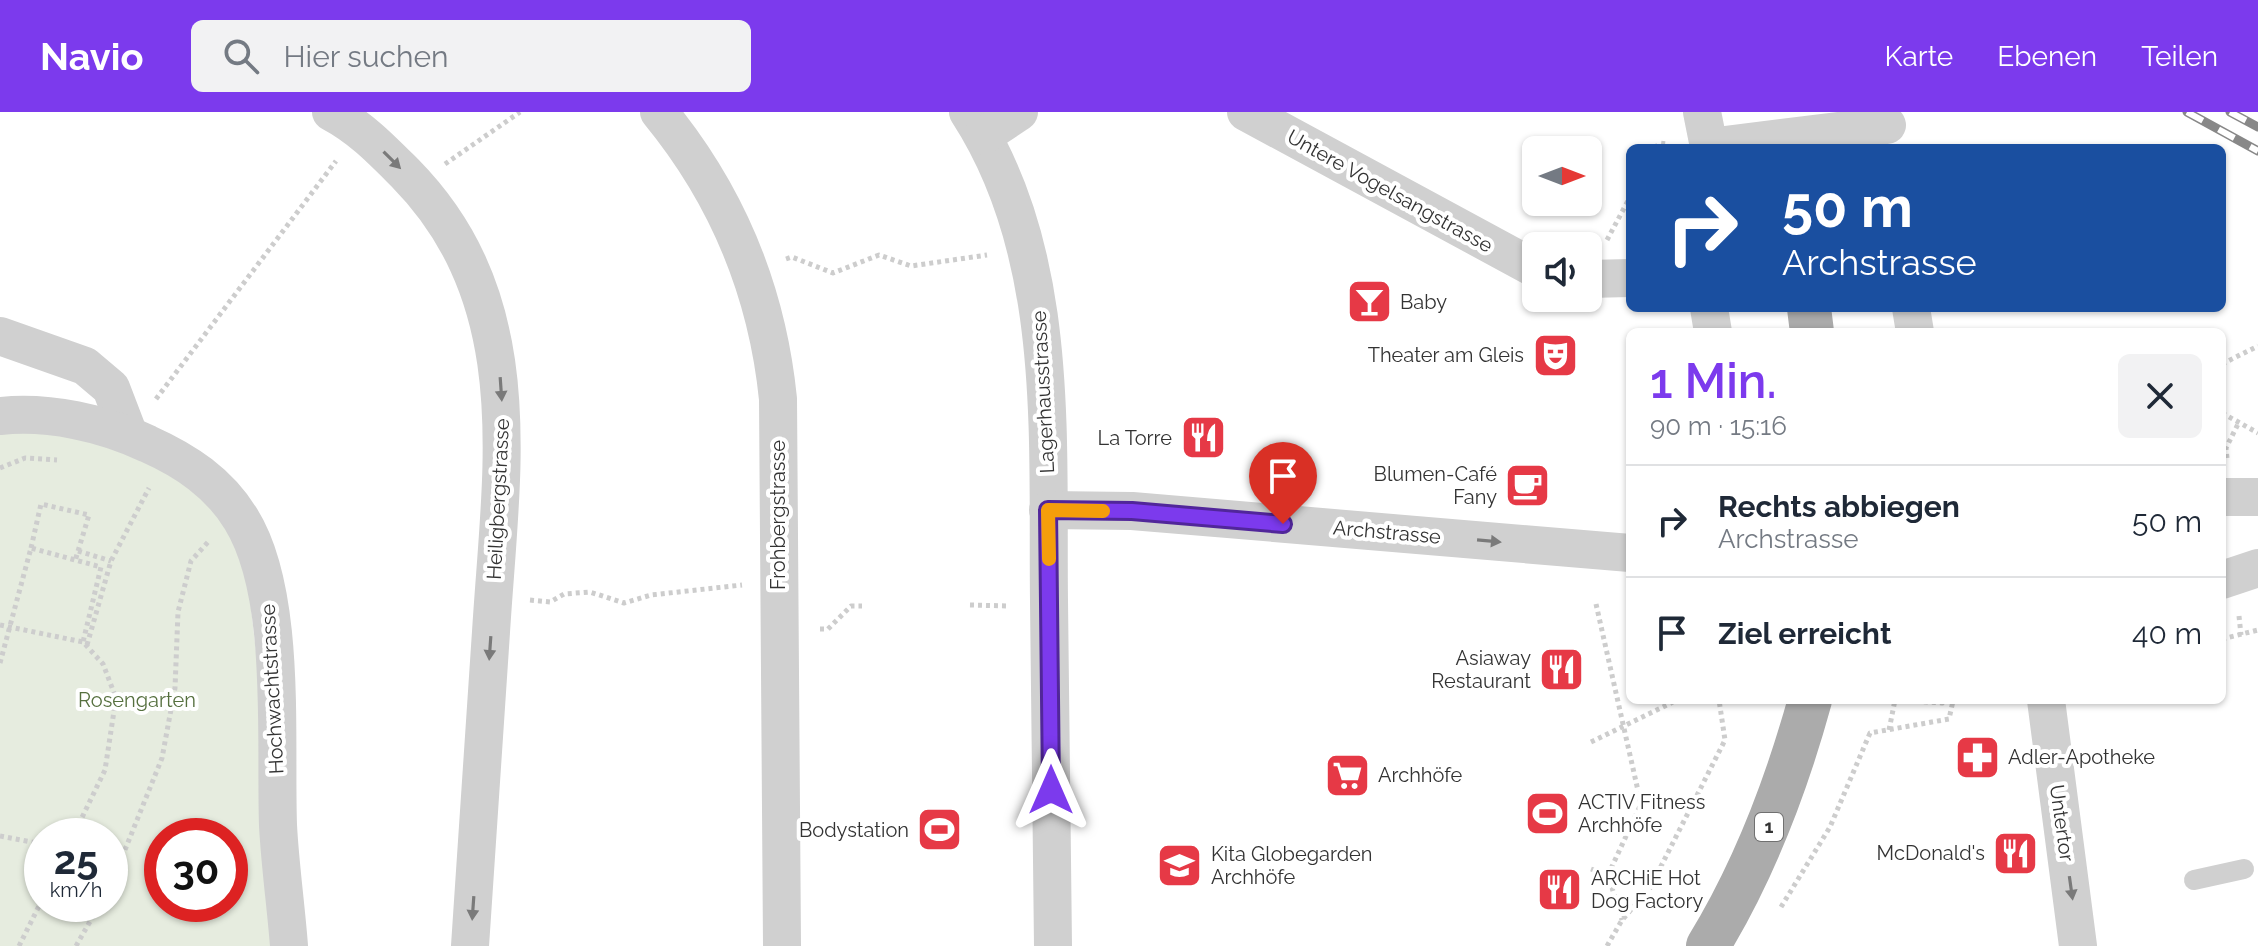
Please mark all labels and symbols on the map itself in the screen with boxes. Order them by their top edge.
street label: Untere Vogelsangstrasse [1283,124,1497,258]
north arrow [1522,136,1602,216]
one-way arrow [382,150,401,169]
bar icon: Baby [1345,278,1393,326]
place label: Baby [1400,290,1447,314]
street label: Lagerhausstrasse [1027,310,1059,474]
theatre icon: Theater am Gleis [1531,331,1579,379]
place label: Theater am Gleis [1368,343,1524,367]
one-way arrow [495,377,508,402]
restaurant icon: La Torre [1179,414,1227,462]
street label: Heiligbergstrasse [482,418,514,580]
place label: La Torre [1098,426,1172,450]
street label: Frohbergstrasse [766,440,790,590]
pin [1249,442,1317,524]
place label: Blumen-Café Fany [1374,462,1497,509]
cafe icon: Blumen-Café Fany [1504,462,1552,510]
street label: Archstrasse [1332,515,1442,549]
one-way arrow [1476,535,1501,548]
street label: Hochwachtstrasse [256,603,288,775]
one-way arrow [483,636,496,661]
restaurant icon: Asiaway Restaurant [1538,645,1586,693]
place label: Asiaway Restaurant [1431,646,1531,693]
park label: Rosengarten [78,688,196,712]
pharmacy icon: Adler-Apotheke [1953,733,2001,781]
place label: Adler-Apotheke [2008,745,2155,769]
position arrow [1009,748,1093,832]
supermarket icon: Archhöfe [1323,751,1371,799]
place label: Archhöfe [1378,763,1463,787]
street label: Untertor [2045,783,2079,863]
sports icon: ACTIV Fitness Archhöfe [1523,790,1571,838]
place label: ACTIV Fitness Archhöfe [1578,790,1705,837]
sports icon: Bodystation [916,806,964,854]
road number: 1 [1755,813,1783,841]
speed limit sign: 30 [144,818,248,922]
place label: Bodystation [799,818,909,842]
restaurant icon: McDonald's [1992,829,2040,877]
place label: McDonald's [1877,841,1985,865]
school or university icon: Kita Globegarden Archhöfe [1156,842,1204,890]
place label: Kita Globegarden Archhöfe [1211,842,1373,889]
restaurant icon: ARCHiE Hot Dog Factory [1536,865,1584,913]
place label: ARCHiE Hot Dog Factory [1591,866,1703,913]
one-way arrow [2065,876,2078,901]
one-way arrow [466,896,479,921]

